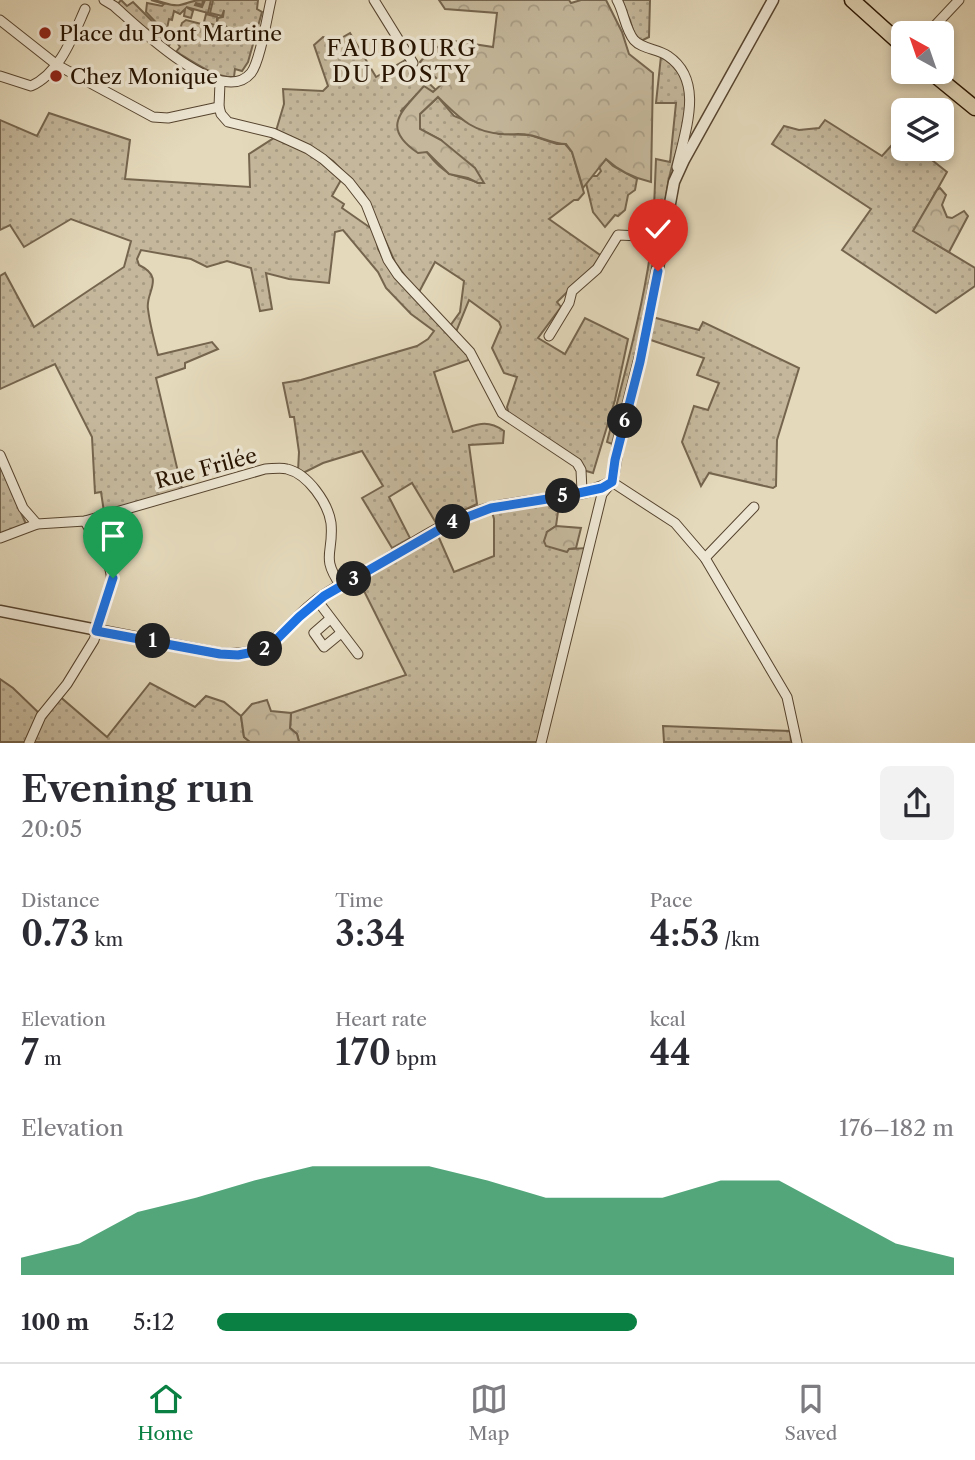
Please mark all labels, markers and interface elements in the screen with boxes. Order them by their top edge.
place label: Place du Pont Martine [59,21,282,46]
north arrow [891,21,954,84]
map controls [891,21,954,161]
marker: Place du Pont Martine [37,25,53,41]
district label: FAUBOURG DU POSTY [326,34,478,88]
place label: Chez Monique [70,64,218,89]
marker: Chez Monique [48,68,64,84]
button: layers [891,98,954,161]
pin [628,199,688,271]
icon: check [639,210,677,248]
pin: 6 [608,404,642,438]
text: 6 [619,409,630,432]
street label: Rue Frilée [152,442,260,494]
pin: 5 [546,478,580,514]
text: 5 [557,484,568,507]
pin: 4 [435,504,470,540]
pin [83,506,143,578]
text: 4 [447,510,458,533]
icon: arrive [94,517,132,555]
pin: 3 [336,562,372,596]
text: 3 [348,567,359,590]
pin: 1 [136,624,170,658]
text: 1 [148,629,157,652]
pin: 2 [247,632,282,666]
text: 2 [259,637,270,660]
text: Evening run [21,765,254,812]
button: share [880,766,954,840]
text: 20:05 [21,815,82,843]
text: Distance [21,889,100,912]
text: Time [335,889,383,912]
text: Pace [650,889,693,912]
text: 0.73 [21,912,89,955]
text: 3:34 [335,912,405,955]
text: 4:53 [650,912,719,955]
text: km [89,928,123,951]
text: /km [719,928,760,951]
text: Elevation [21,1008,106,1031]
text: Heart rate [335,1008,427,1031]
text: kcal [650,1008,686,1031]
text: 7 [21,1031,39,1074]
text: 170 [335,1031,391,1074]
text: 44 [650,1031,691,1074]
text: m [39,1047,62,1070]
text: bpm [391,1047,437,1070]
text: Elevation [21,1114,124,1142]
text: 176–182 m [839,1114,954,1142]
text: 100 m [21,1308,89,1336]
text: 5:12 [133,1308,175,1336]
tab: Home [138,1380,193,1445]
tab: Map [469,1380,509,1445]
tab: Saved [785,1380,837,1445]

